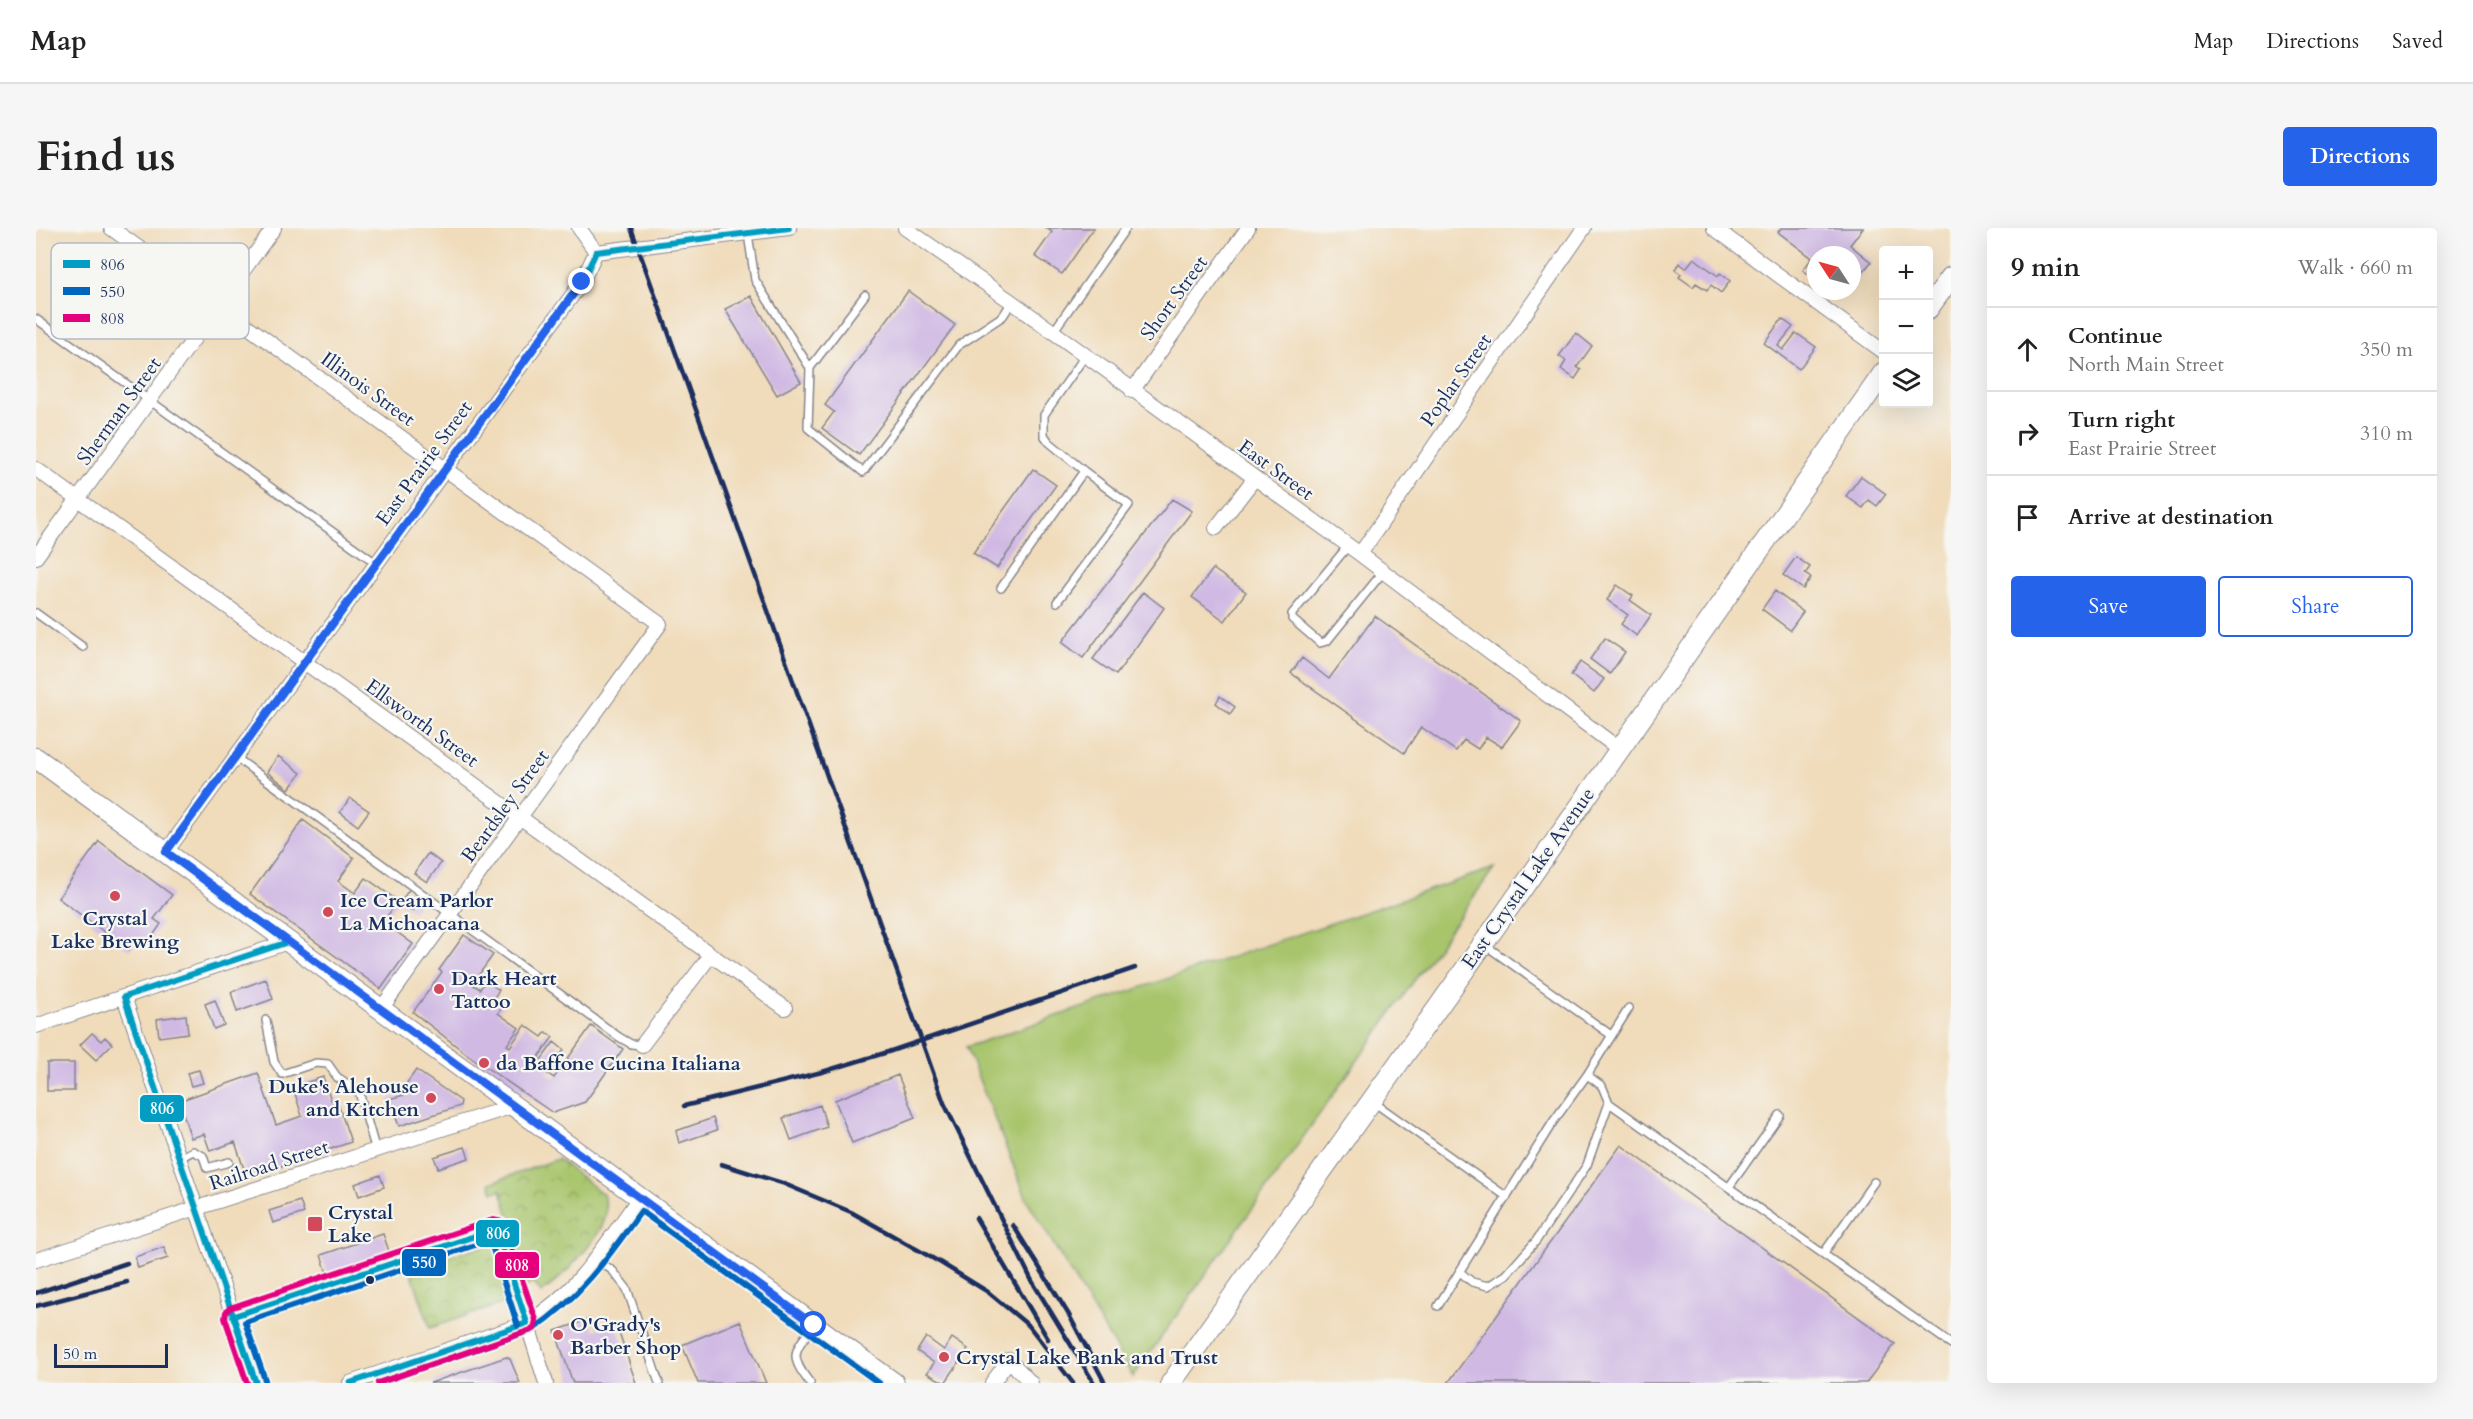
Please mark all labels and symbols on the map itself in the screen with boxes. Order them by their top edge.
legend [51,243,249,339]
north arrow [1807,246,1861,300]
street label: Short Street [1134,250,1214,346]
text: 806 [100,254,125,276]
route end [568,268,594,294]
text: 550 [100,281,125,303]
text: 808 [100,308,125,330]
street label: Poplar Street [1414,328,1498,432]
street label: Illinois Street [315,346,421,433]
street label: Sherman Street [71,351,168,471]
street label: East Prairie Street [370,395,479,531]
street label: East Street [1233,433,1320,507]
street label: Ellsworth Street [360,673,485,774]
street label: Beardsley Street [455,743,556,868]
street label: East Crystal Lake Avenue [1455,782,1601,974]
place label: Ice Cream Parlor La Michoacana [340,887,494,937]
marker: Crystal Lake Brewing [108,889,122,903]
place label: Crystal Lake Brewing [51,905,179,955]
marker: Ice Cream Parlor La Michoacana [321,905,335,919]
place label: Dark Heart Tattoo [451,965,556,1015]
marker: Dark Heart Tattoo [432,982,446,996]
place label: da Baffone Cucina Italiana [496,1050,741,1077]
marker: da Baffone Cucina Italiana [477,1056,491,1070]
place label: Duke's Alehouse and Kitchen [268,1073,419,1123]
marker: Duke's Alehouse and Kitchen [424,1091,438,1105]
line badge: 806 [139,1094,185,1123]
text: 806 [150,1098,174,1120]
street label: Railroad Street [206,1133,333,1197]
place label: Crystal Lake [328,1199,393,1249]
marker: Crystal Lake [306,1215,324,1233]
line badge: 806 [475,1219,520,1248]
text: 806 [486,1223,510,1245]
line badge: 550 [401,1248,447,1277]
line badge: 808 [494,1251,540,1279]
text: 550 [412,1252,436,1274]
text: 808 [505,1255,529,1277]
unlabelled marker [364,1274,376,1286]
place label: O'Grady's Barber Shop [570,1311,681,1361]
route start [800,1311,826,1337]
marker: O'Grady's Barber Shop [551,1328,565,1342]
scale bar [54,1341,168,1368]
place label: Crystal Lake Bank and Trust [956,1344,1218,1371]
marker: Crystal Lake Bank and Trust [937,1350,951,1364]

